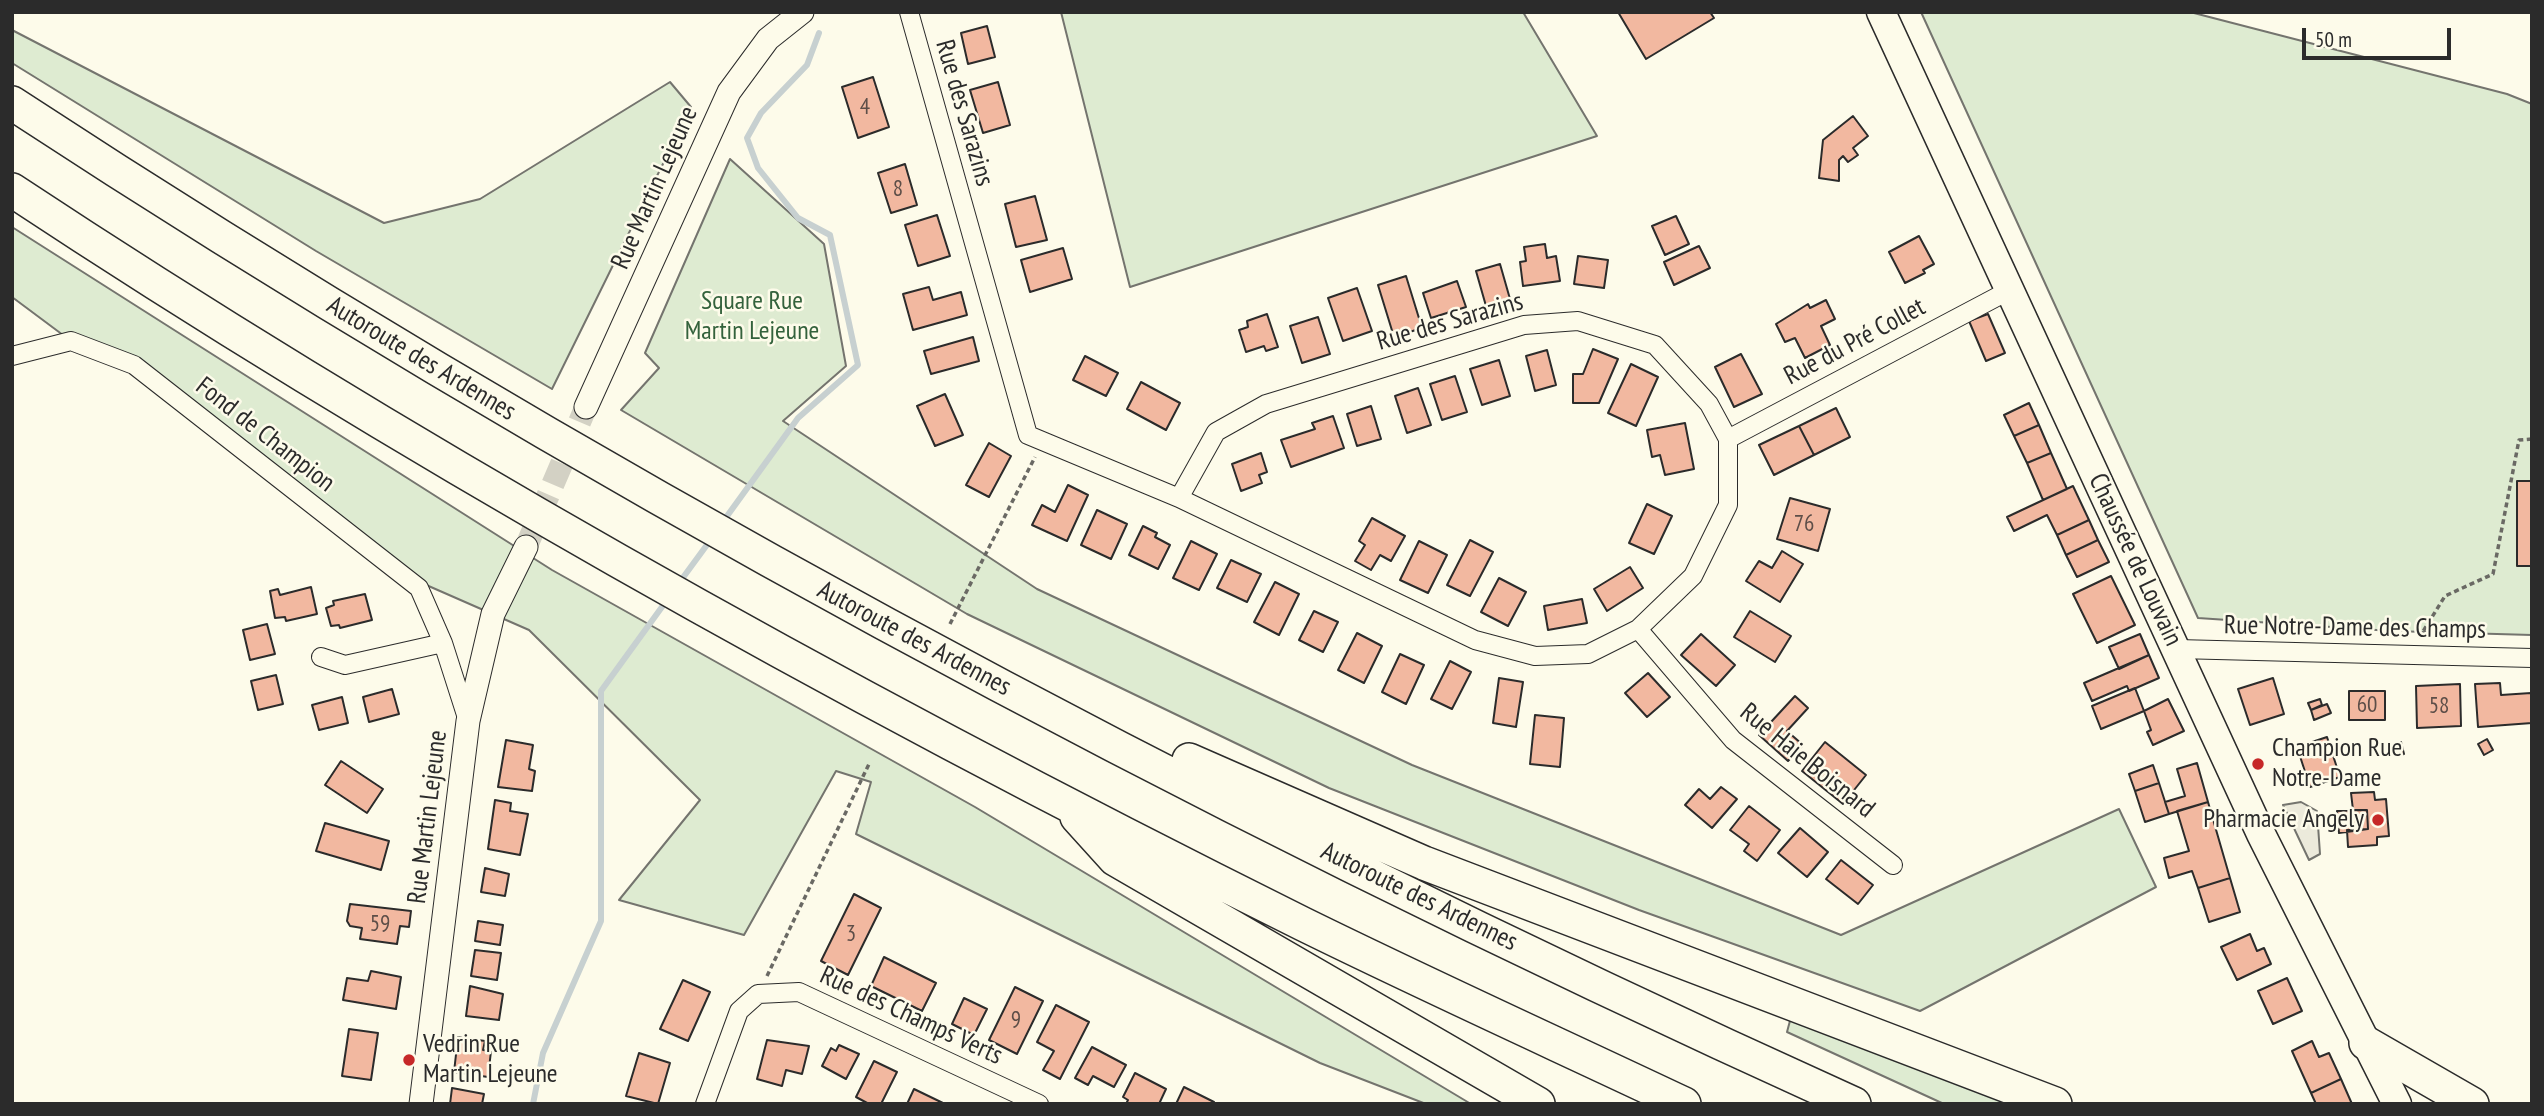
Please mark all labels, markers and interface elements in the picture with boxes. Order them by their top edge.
scale bar [2306,14,2455,58]
text: 50 m [2315,26,2352,53]
street label: Rue des Sarazins [928,36,1000,190]
house number: 4 [860,93,870,121]
street label: Rue Martin Lejeune [605,102,705,274]
house number: 8 [893,175,903,203]
park label: Square Rue Martin Lejeune [685,286,819,348]
street label: Rue des Sarazins [1373,286,1527,358]
street label: Autoroute des Ardennes [321,290,521,428]
street label: Rue du Pré Collet [1779,292,1931,392]
street label: Fond de Champion [189,371,341,499]
street label: Chaussée de Louvain [2081,469,2189,651]
house number: 76 [1794,510,1814,538]
street label: Autoroute des Ardennes [812,575,1016,703]
street label: Rue Notre-Dame des Champs [2224,610,2486,646]
house number: 60 [2357,691,2377,719]
house number: 58 [2429,692,2449,720]
street label: Rue Haie Boisnard [1733,697,1881,825]
street label: Rue Martin Lejeune [402,728,454,906]
place label: Champion Rue Notre-Dame [2272,733,2402,794]
marker: Champion Rue Notre-Dame [2250,756,2266,772]
place label: Pharmacie Angely [2203,804,2364,836]
marker: Pharmacie Angely [2370,812,2386,828]
street label: Autoroute des Ardennes [1316,836,1522,958]
house number: 59 [370,910,390,938]
house number: 3 [846,920,856,948]
street label: Rue des Champs Verts [815,960,1007,1072]
house number: 9 [1011,1006,1021,1034]
place label: Vedrin Rue Martin Lejeune [423,1029,558,1090]
marker: Vedrin Rue Martin Lejeune [401,1052,417,1068]

